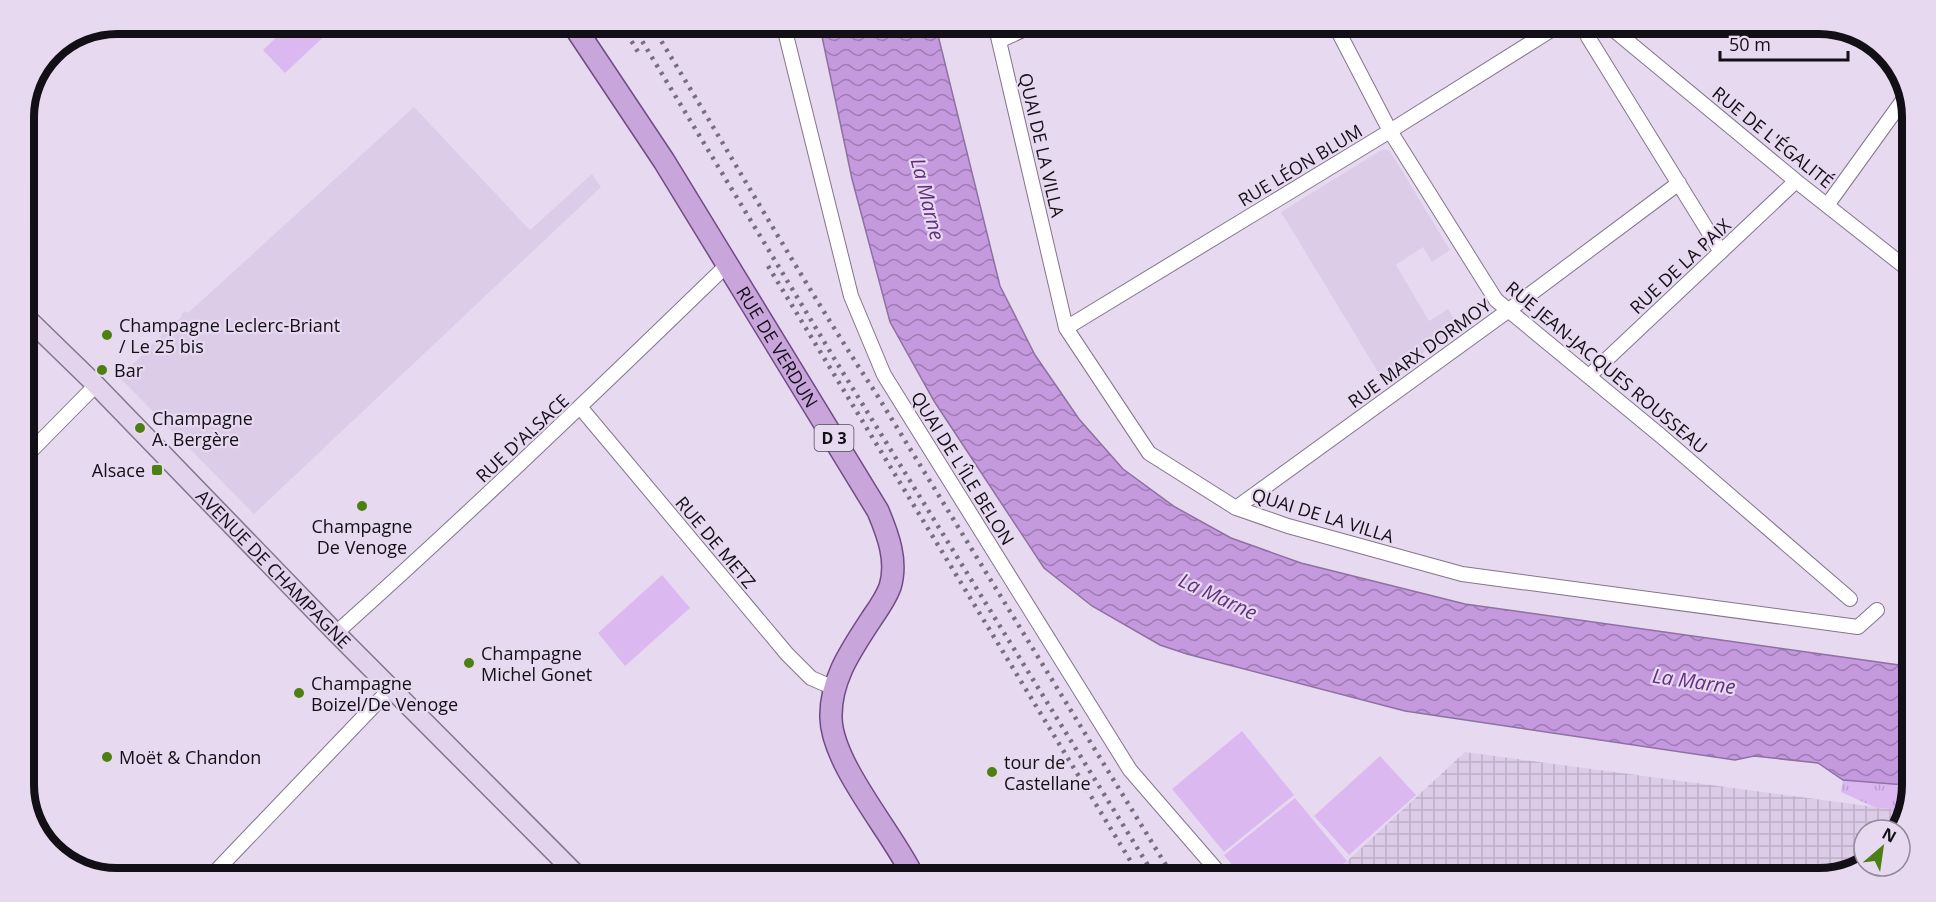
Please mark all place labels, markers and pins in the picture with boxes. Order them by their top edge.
place label: Champagne Leclerc-Briant / Le 25 bis [119,313,340,358]
marker: Champagne Leclerc-Briant / Le 25 bis [100,328,114,342]
place label: Bar [114,358,144,382]
marker: Bar [95,363,109,377]
place label: Champagne A. Bergère [152,406,253,451]
marker: Champagne A. Bergère [133,421,147,435]
place label: Alsace [92,458,145,482]
marker: Alsace [150,463,164,477]
marker: Champagne De Venoge [355,499,369,513]
place label: Champagne De Venoge [312,514,412,559]
place label: Champagne Michel Gonet [481,641,592,686]
marker: Champagne Michel Gonet [462,656,476,670]
place label: Champagne Boizel/De Venoge [311,671,458,716]
marker: Champagne Boizel/De Venoge [292,686,306,700]
place label: Moёt & Chandon [119,745,261,769]
marker: Moёt & Chandon [100,750,114,764]
place label: tour de Castellane [1004,750,1091,795]
marker: tour de Castellane [985,765,999,779]

